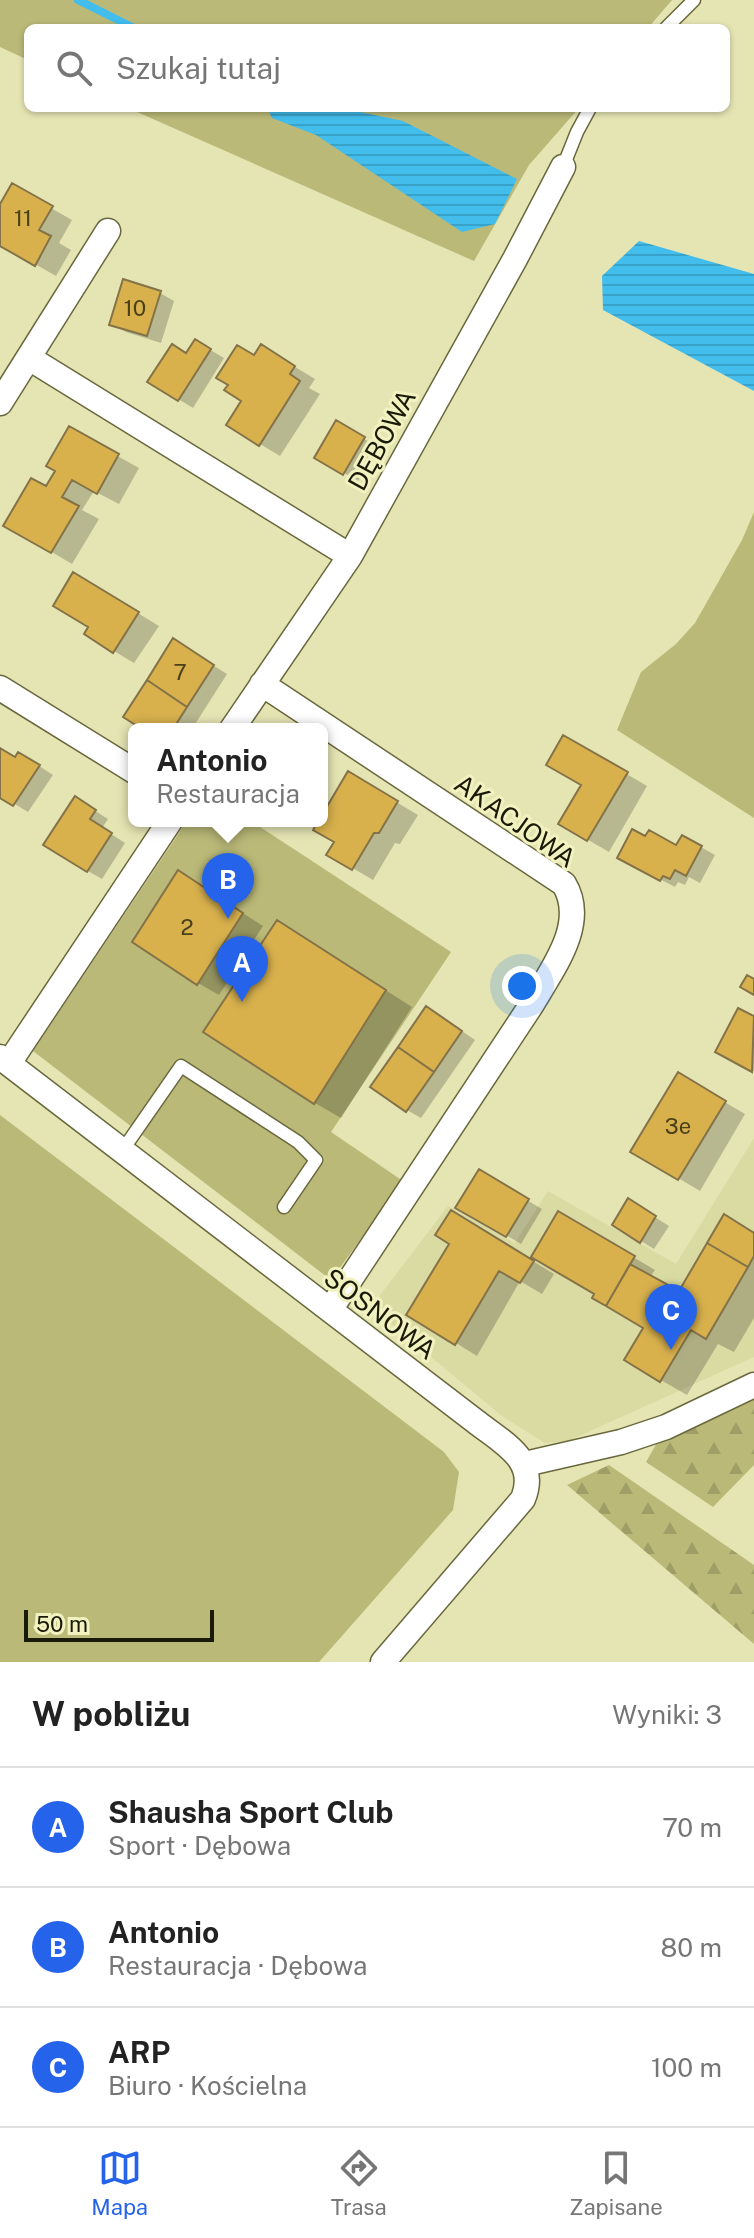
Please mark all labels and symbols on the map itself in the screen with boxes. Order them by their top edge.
house number: 11 [14,205,32,231]
house number: 10 [124,295,146,321]
street label: DĘBOWA [341,384,422,496]
house number: 7 [173,659,187,685]
street label: AKACJOWA [449,767,582,874]
pin: B [202,853,254,919]
house number: 2 [180,914,194,940]
pin: A [216,936,268,1002]
your location [502,966,542,1006]
house number: 3e [665,1113,691,1139]
street label: SOSNOWA [318,1262,442,1366]
pin: C [645,1284,697,1350]
scale bar [24,1606,214,1642]

